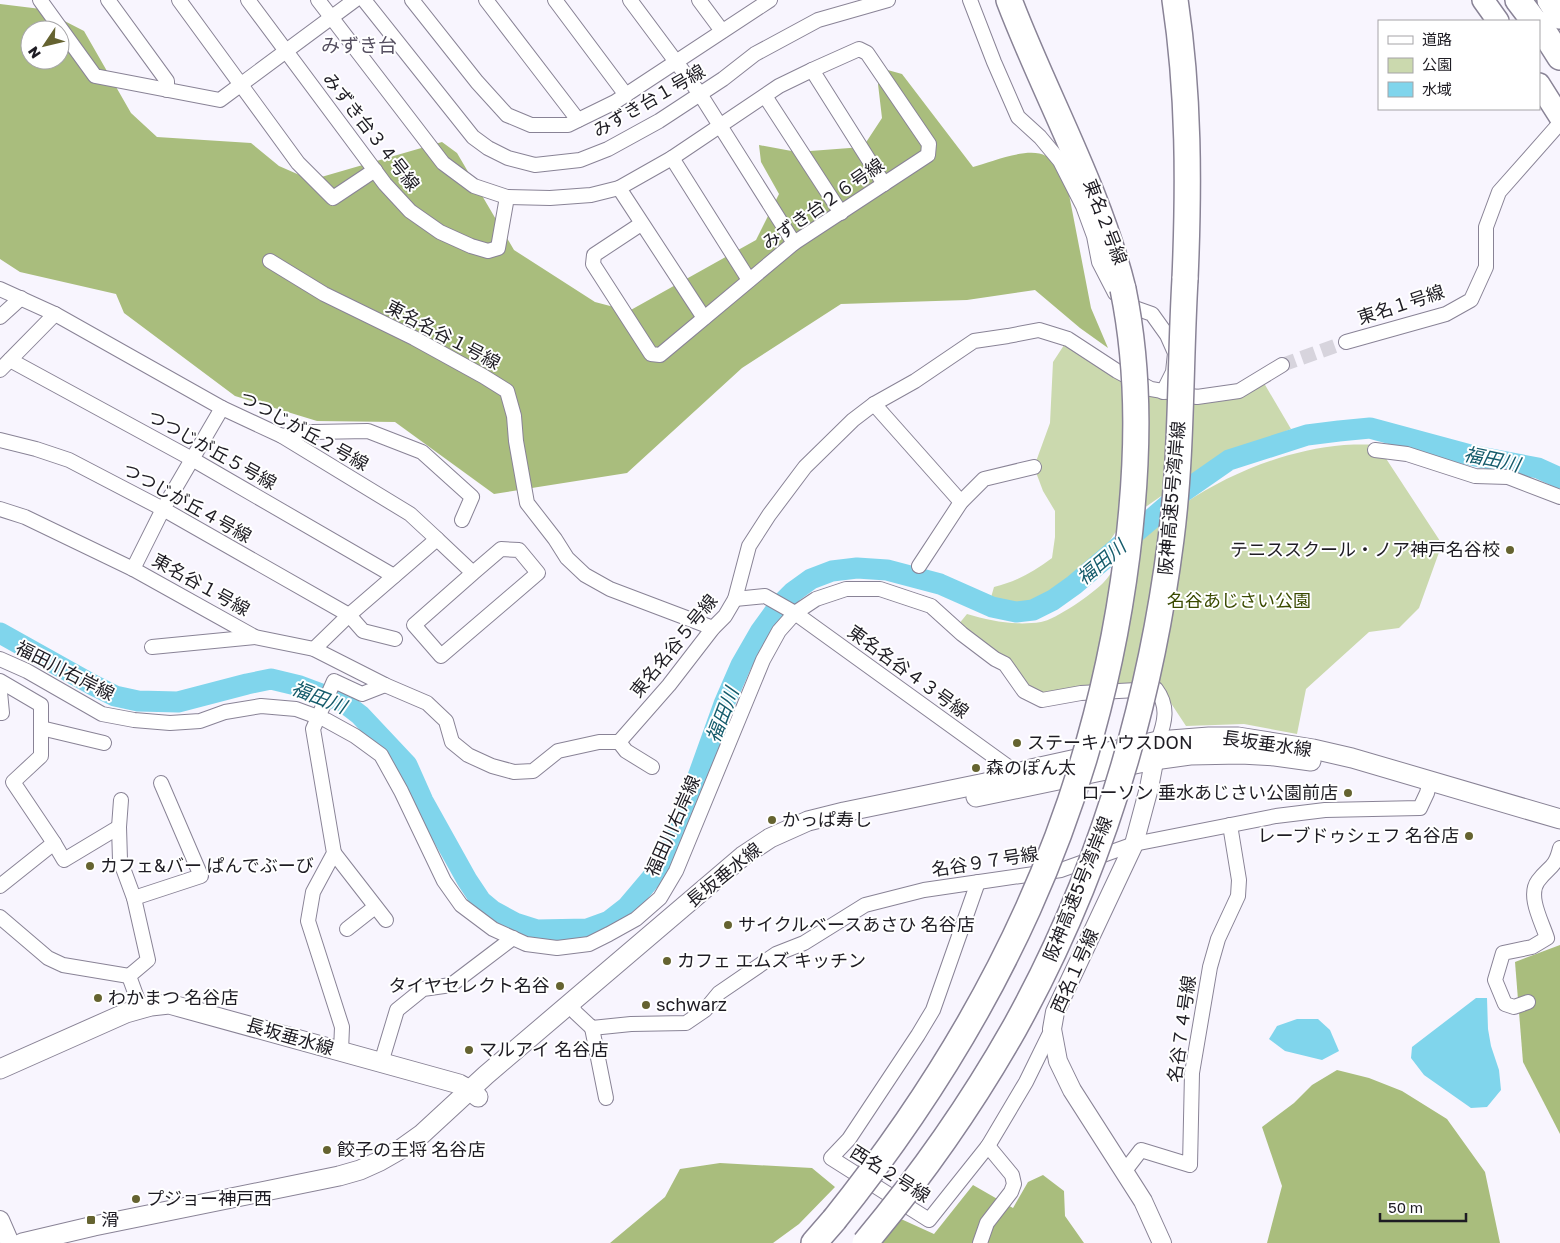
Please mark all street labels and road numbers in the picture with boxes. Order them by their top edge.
street label: みずき台１号線 [588,59,709,141]
street label: みずき台３４号線 [319,68,425,195]
street label: みずき台２６号線 [757,153,888,253]
street label: 東名２号線 [1080,176,1132,268]
street label: 東名１号線 [1354,280,1447,328]
street label: 東名名谷１号線 [383,295,504,373]
street label: つつじが丘２号線 [236,386,373,475]
street label: つつじが丘５号線 [144,405,281,494]
street label: 阪神高速5号湾岸線 [1153,420,1189,576]
street label: つつじが丘４号線 [119,458,256,547]
street label: 東名谷１号線 [149,548,254,620]
street label: 東名名谷５号線 [625,589,721,701]
street label: 東名名谷４３号線 [844,620,973,722]
street label: 福田川右岸線 [12,636,119,704]
street label: 長坂垂水線 [1221,726,1313,760]
street label: 福田川右岸線 [640,772,704,879]
street label: 阪神高速5号湾岸線 [1038,813,1116,964]
street label: 長坂垂水線 [681,837,765,911]
street label: 名谷９７号線 [930,842,1040,880]
street label: 西名１号線 [1046,925,1102,1016]
street label: 名谷７４号線 [1163,974,1199,1084]
street label: 長坂垂水線 [244,1013,337,1059]
street label: 西名２号線 [847,1140,935,1206]

